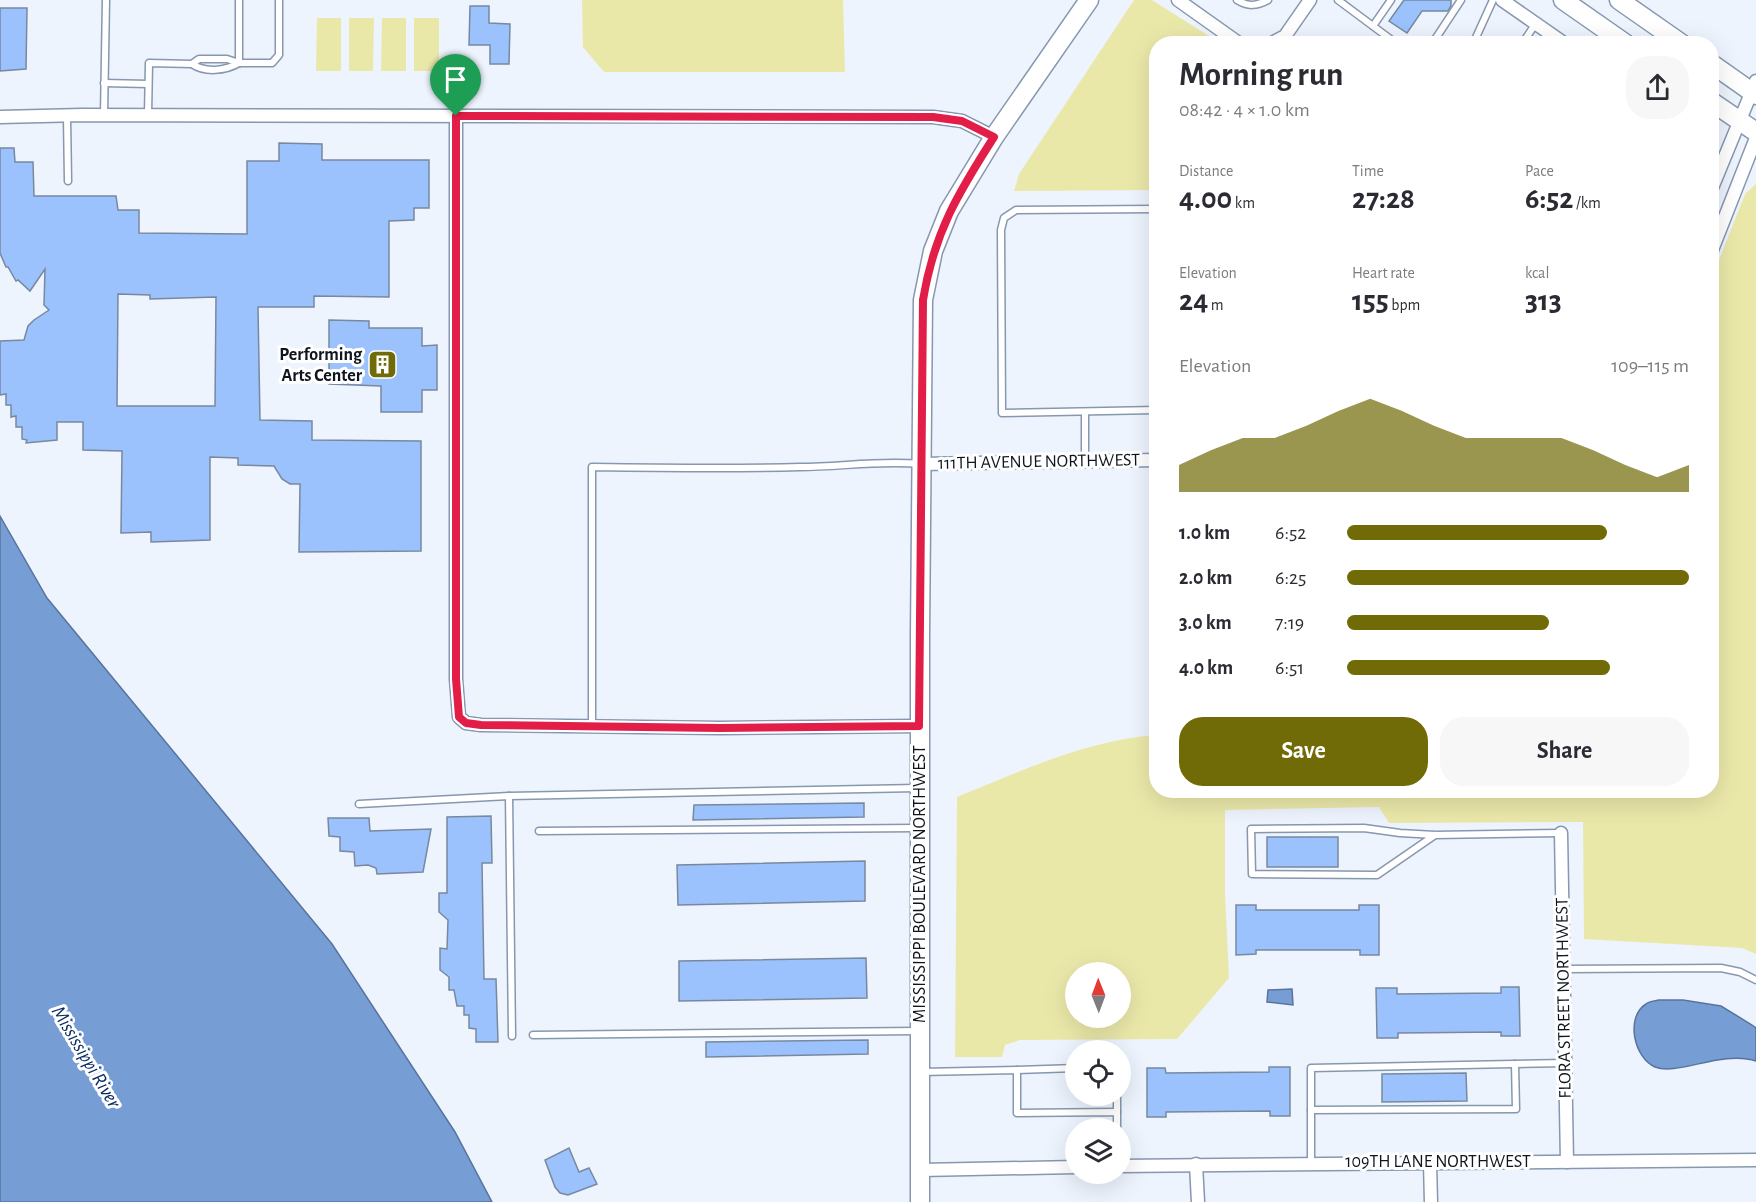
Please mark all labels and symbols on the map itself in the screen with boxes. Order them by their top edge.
pin [430,54,481,116]
place label: Performing Arts Center [279,346,363,385]
building icon: Performing Arts Center [367,349,399,381]
street label: 111TH AVENUE NORTHWEST [938,451,1140,473]
street label: MISSISSIPPI BOULEVARD NORTHWEST [911,745,929,1023]
street label: FLORA STREET NORTHWEST [1553,897,1575,1099]
north arrow [1065,962,1131,1028]
water label: Mississippi River [48,1003,124,1112]
street label: 109TH LANE NORTHWEST [1345,1153,1531,1171]

